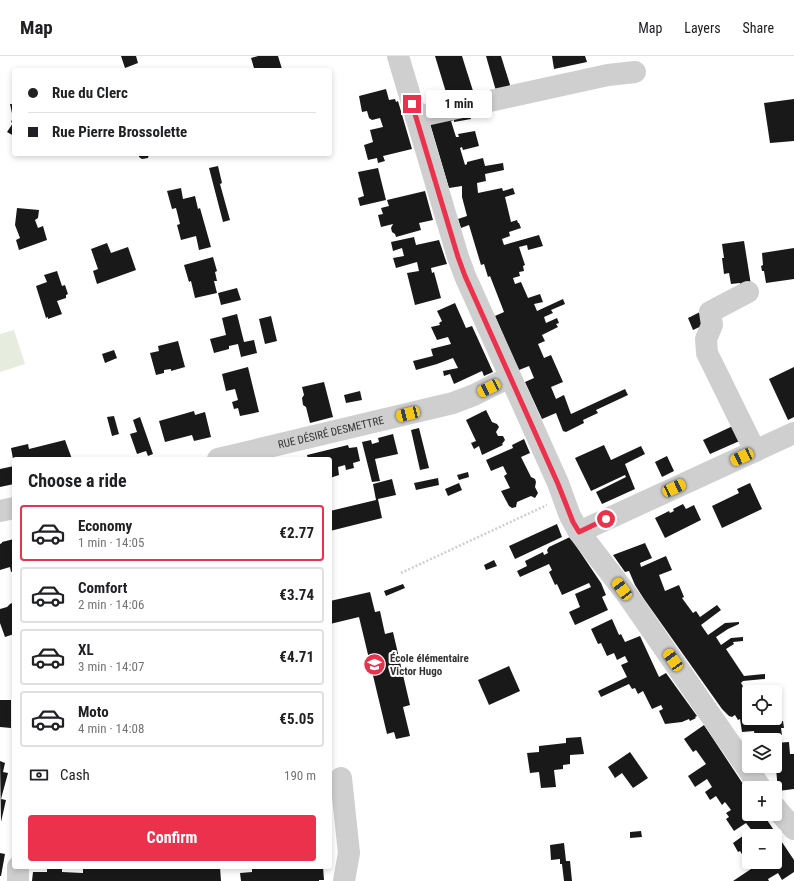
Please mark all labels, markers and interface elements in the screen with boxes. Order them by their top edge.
text: Map [20,16,53,39]
text: Map [638,20,662,36]
text: Layers [684,20,721,36]
text: Share [743,20,774,36]
text: Rue du Clerc [52,84,128,102]
callout: 1 min [426,90,492,118]
route end [403,95,421,113]
text: 1 min [445,96,473,111]
text: Rue Pierre Brossolette [52,123,187,141]
car [476,377,502,399]
car [395,405,421,423]
street label: RUE DÉSIRÉ DESMETTRE [277,413,386,451]
car [729,446,755,468]
text: Choose a ride [28,470,127,491]
car [661,477,687,499]
route start [597,510,615,528]
icon: car [30,515,66,551]
text: Economy [78,517,132,535]
text: €2.77 [279,524,314,542]
text: 1 min · 14:05 [78,535,144,550]
car [610,576,634,602]
icon: car [30,577,66,613]
text: Comfort [78,579,127,597]
text: €3.74 [279,586,314,604]
text: 2 min · 14:06 [78,597,144,612]
icon: car [30,639,66,675]
text: XL [78,641,94,659]
car [661,647,685,673]
text: €4.71 [279,648,314,666]
school or university icon: École élémentaire Victor Hugo [361,651,387,677]
place label: École élémentaire Victor Hugo [390,652,469,678]
text: 3 min · 14:07 [78,659,144,674]
map controls [742,685,782,869]
button: locate [742,685,782,725]
icon: car [30,701,66,737]
text: Moto [78,703,109,721]
text: €5.05 [279,710,314,728]
text: 4 min · 14:08 [78,721,144,736]
button: layers [742,733,782,773]
icon: cash [28,764,50,786]
text: Cash [60,766,90,784]
text: 190 m [284,768,316,783]
button: + [742,781,782,821]
button: Confirm [28,815,316,861]
button: − [742,829,782,869]

